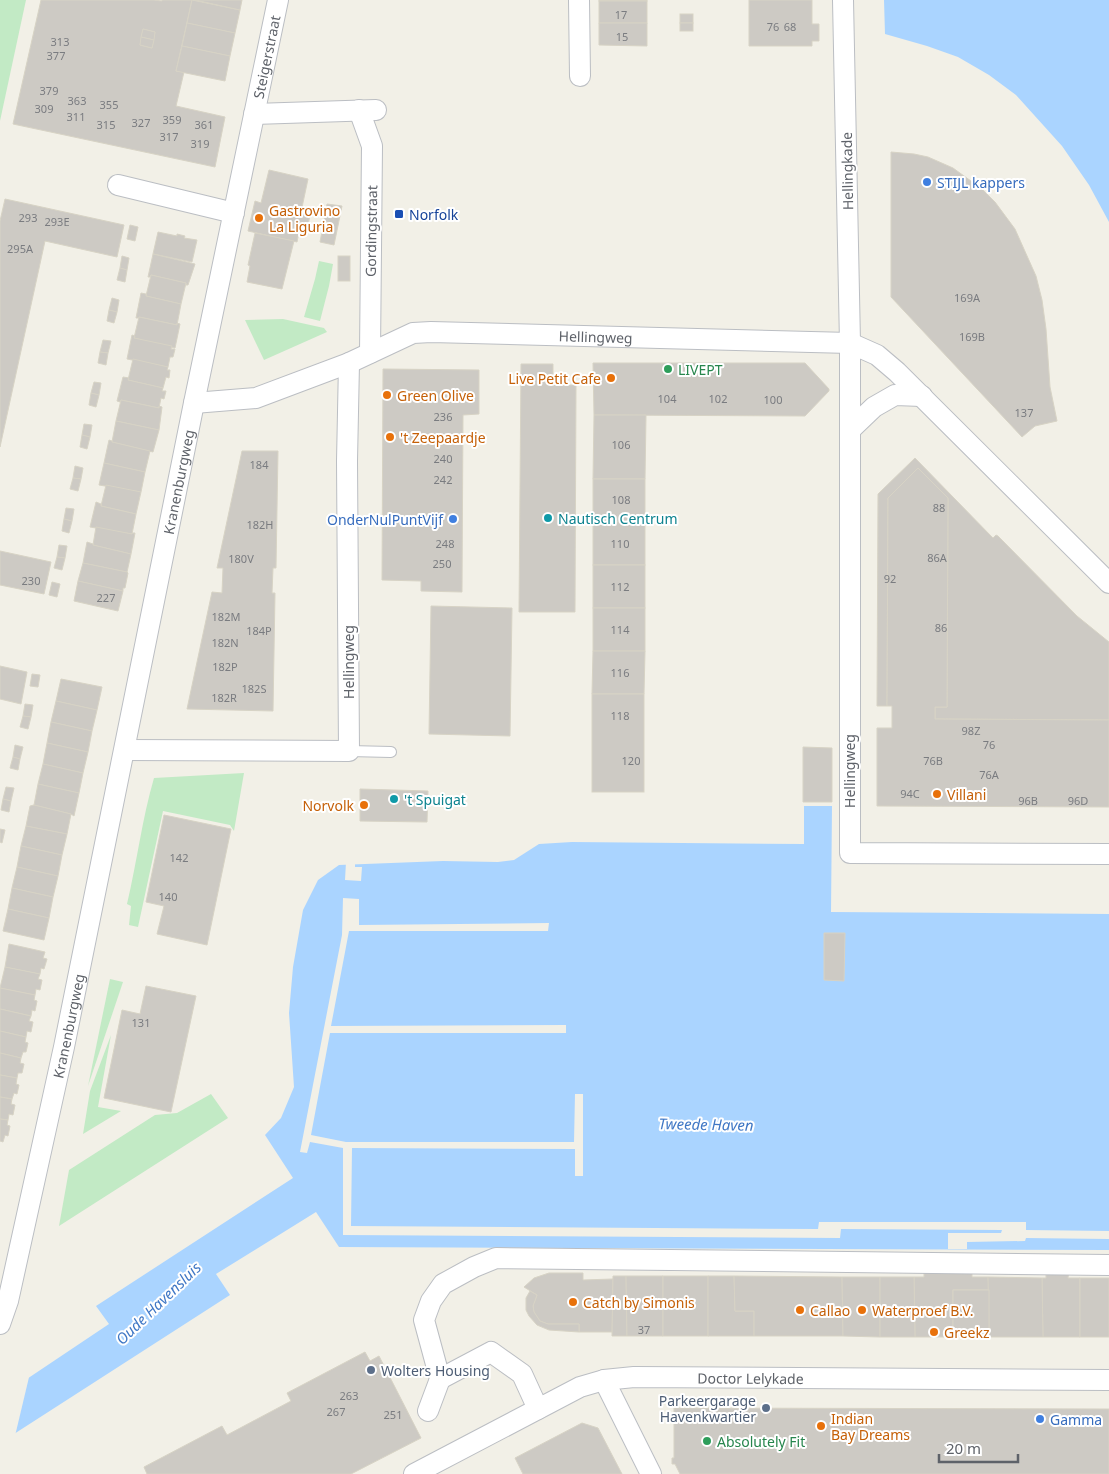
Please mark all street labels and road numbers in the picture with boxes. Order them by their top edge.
street label: Steigerstraat [248,13,284,100]
street label: Hellingkade [837,132,857,210]
street label: Gordingstraat [361,185,381,277]
street label: Hellingweg [558,326,633,347]
street label: Kranenburgweg [158,428,198,536]
street label: Hellingweg [339,625,358,699]
street label: Hellingweg [840,734,859,808]
street label: Kranenburgweg [48,972,88,1080]
street label: Doctor Lelykade [697,1368,804,1388]

